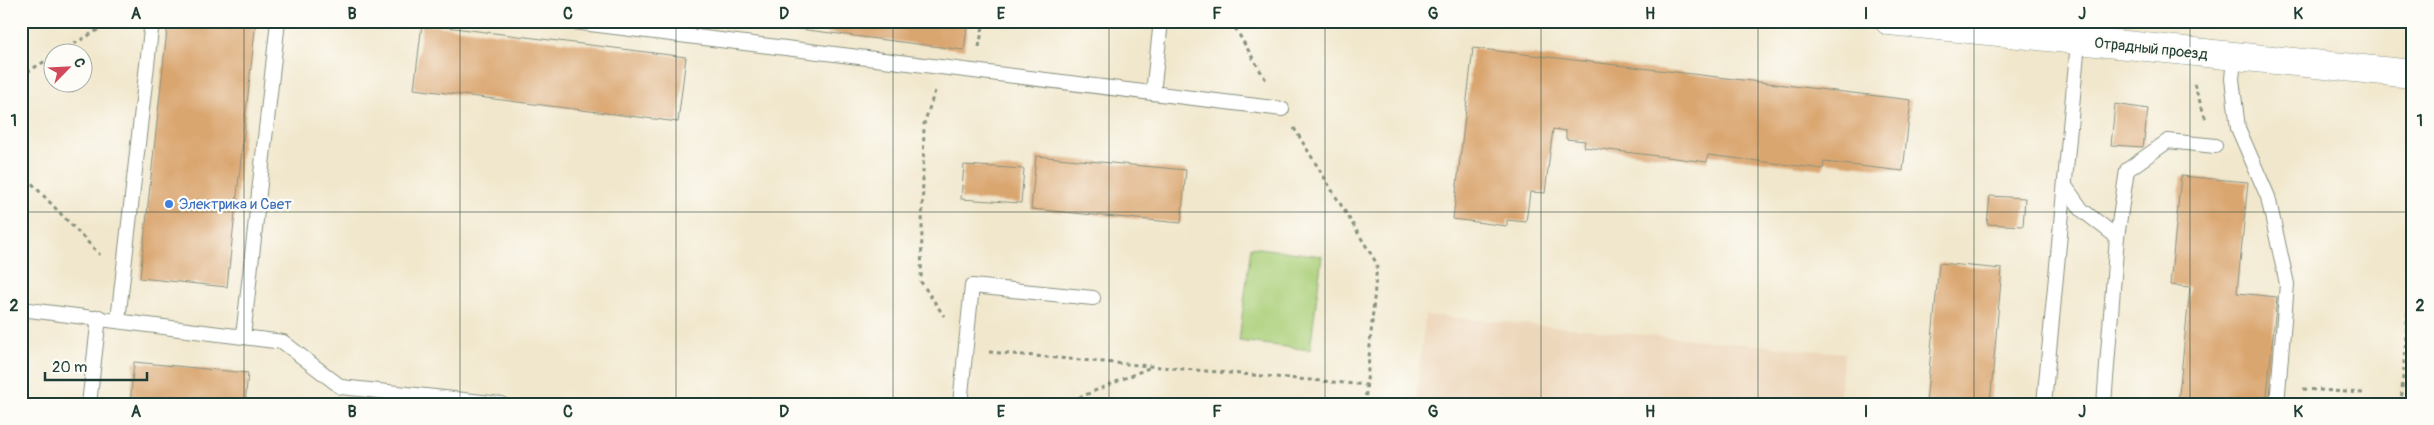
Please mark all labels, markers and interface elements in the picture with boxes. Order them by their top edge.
text: A [131,4,142,24]
text: B [347,4,357,24]
text: C [563,4,573,24]
text: D [779,4,789,24]
text: E [997,4,1006,24]
text: F [1212,4,1222,24]
text: G [1428,4,1439,24]
text: H [1645,4,1655,24]
text: I [1864,4,1868,24]
text: J [2078,4,2086,24]
text: K [2293,4,2303,24]
street label: Отрадный проезд [2093,34,2209,64]
north arrow [42,42,92,92]
text: С [70,56,89,71]
text: 1 [11,111,17,131]
text: 1 [2417,111,2423,131]
place label: Электрика и Свет [179,195,292,214]
marker: Электрика и Свет [163,198,175,210]
text: 2 [10,296,19,316]
text: 2 [2416,296,2425,316]
scale bar [45,350,148,382]
text: 20 m [52,358,87,377]
text: A [131,402,142,422]
text: B [347,402,357,422]
text: C [563,402,573,422]
text: D [779,402,789,422]
text: E [997,402,1006,422]
text: F [1212,402,1222,422]
text: G [1428,402,1439,422]
text: H [1645,402,1655,422]
text: I [1864,402,1868,422]
text: J [2078,402,2086,422]
text: K [2293,402,2303,422]

